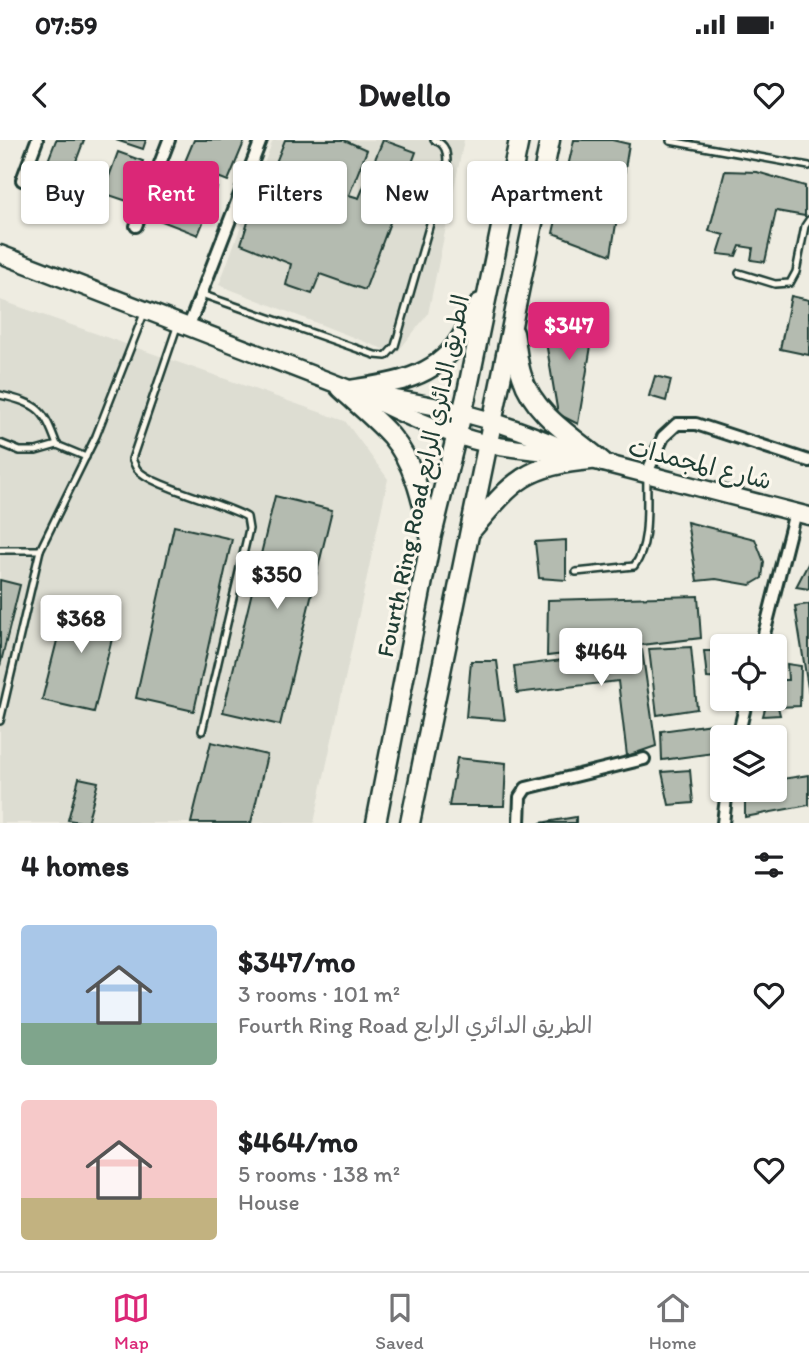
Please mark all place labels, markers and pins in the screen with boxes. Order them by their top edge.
pin: $347 [528,302,610,362]
pin: $350 [236,552,318,611]
pin: $368 [40,596,122,655]
pin: $464 [560,629,642,688]

